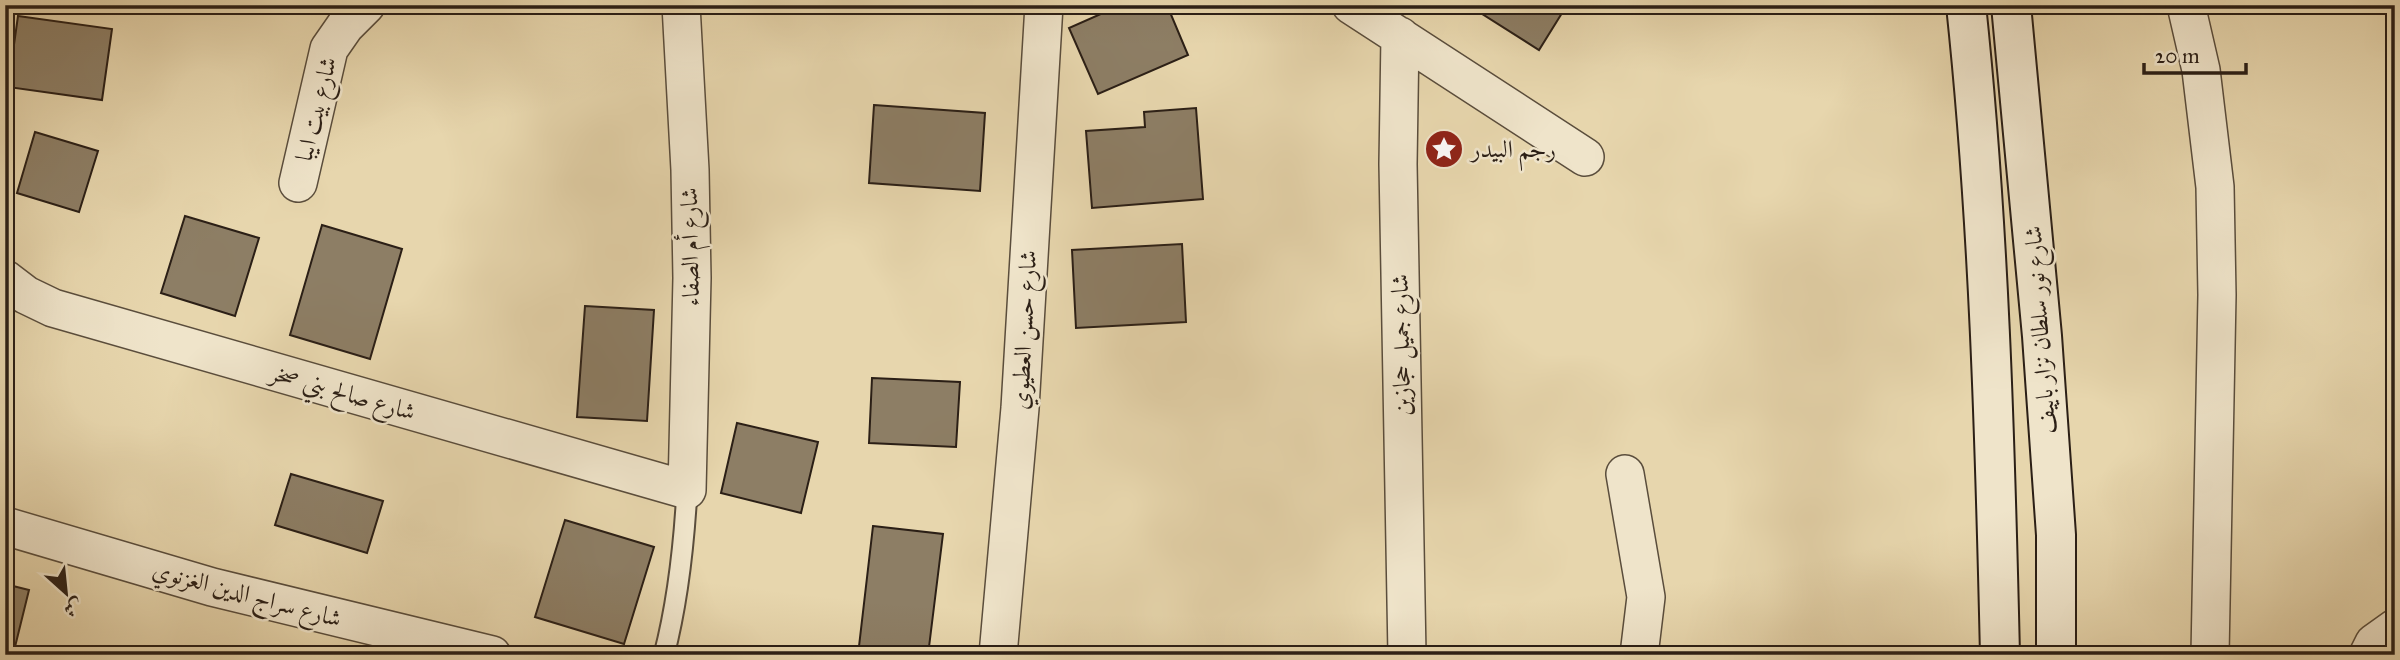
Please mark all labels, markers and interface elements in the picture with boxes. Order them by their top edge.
scale bar [2144,32,2246,76]
text: 20 m [2155,43,2200,69]
street label: شارع بيت ايبا [289,54,348,165]
place icon: رجم البيدر [1423,128,1465,170]
place label: رجم البيدر [1469,134,1556,171]
street label: شارع أم الصفاء [672,187,712,307]
street label: شارع نور سلطان نزار باييف [2018,225,2067,435]
street label: شارع حسن العطيوي [1005,249,1048,411]
street label: شارع جميل حجازين [1385,274,1422,416]
street label: شارع صالح بني صخر [262,356,419,434]
street label: شارع سراج الدين الغزنوي [148,554,345,639]
north arrow [32,558,102,628]
text: ش [60,593,87,622]

